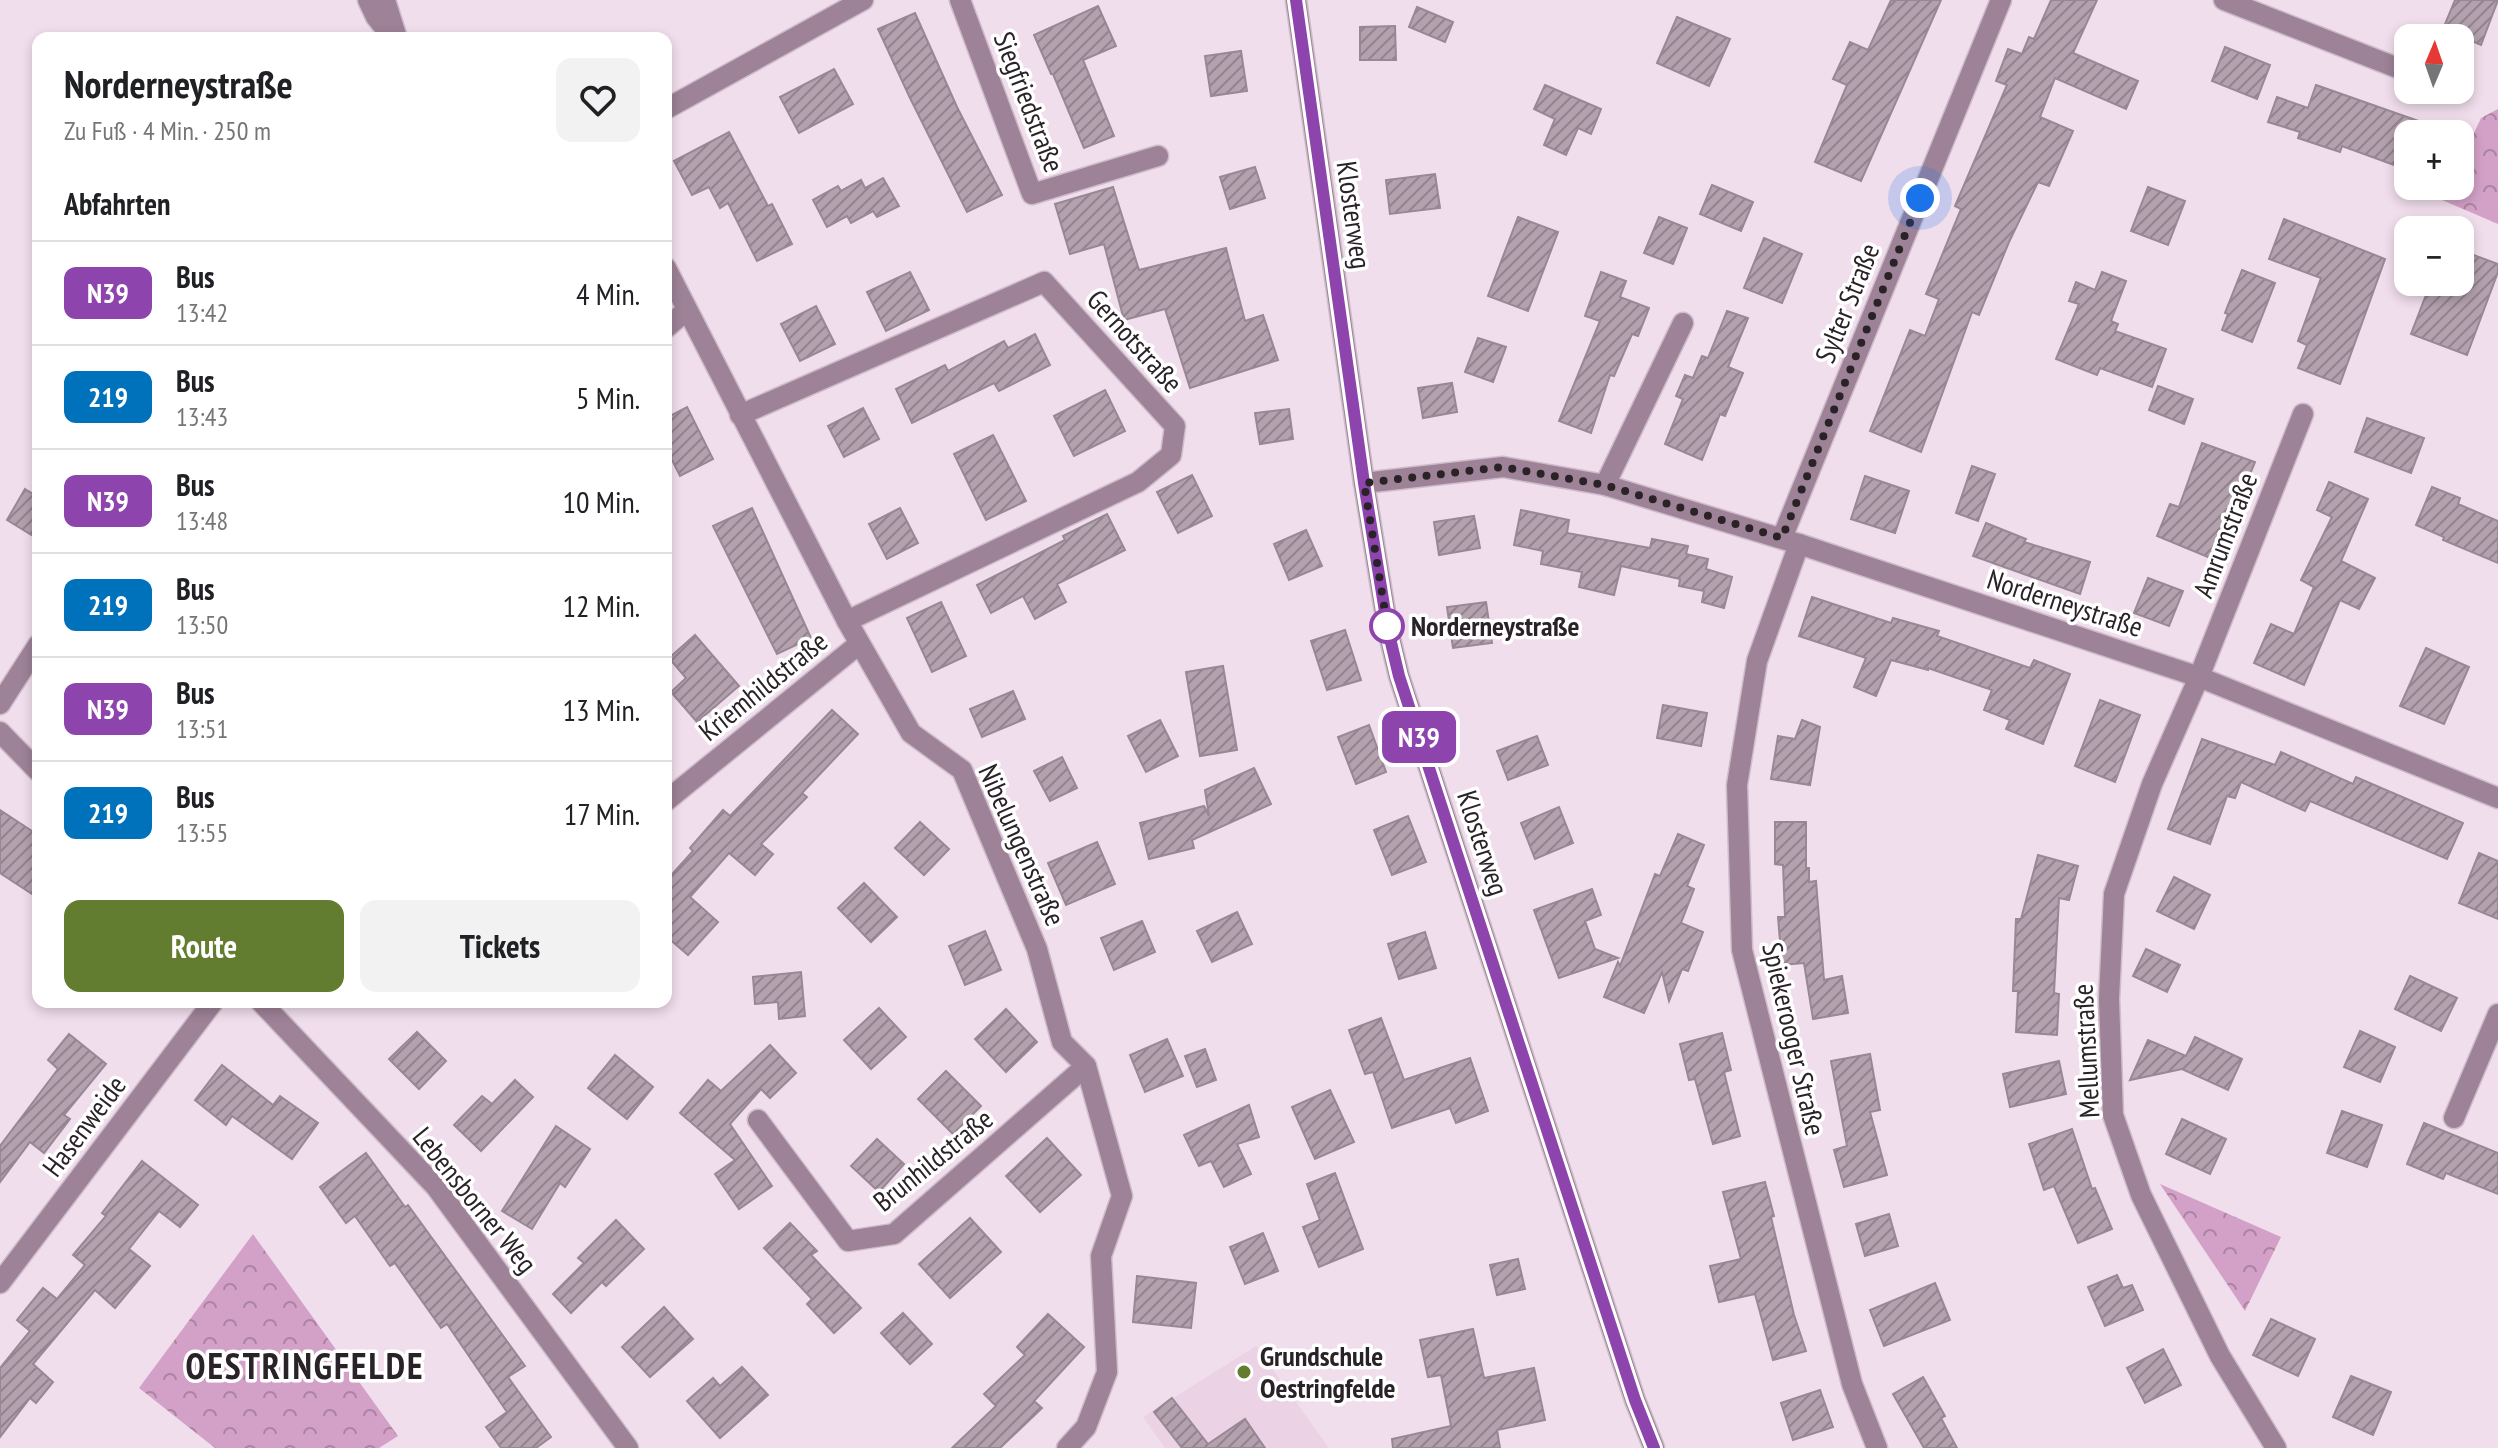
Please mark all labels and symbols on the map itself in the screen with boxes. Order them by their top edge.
north arrow [2394,24,2474,104]
street label: Siegfriedstraße [986,26,1073,177]
street label: Klosterweg [1329,159,1380,271]
your location [1900,178,1940,218]
street label: Sylter Straße [1806,238,1887,368]
street label: Gernotstraße [1079,281,1191,400]
street label: Amrumstraße [2184,467,2265,603]
street label: Norderneystraße [1983,560,2148,645]
place label: Norderneystraße [1411,607,1580,644]
marker: Norderneystraße [1370,609,1404,643]
street label: Kriemhildstraße [691,622,835,749]
line badge: N39 [1373,711,1465,763]
street label: Nibelungenstraße [970,758,1075,931]
street label: Klosterweg [1449,786,1518,900]
street label: Spiekerooger Straße [1754,939,1835,1139]
street label: Mellumstraße [2064,983,2107,1119]
street label: Hasenweide [34,1068,134,1184]
street label: Brunhildstraße [865,1100,1000,1219]
street label: Lebensborner Weg [405,1119,546,1280]
place label: Grundschule Oestringfelde [1260,1337,1396,1406]
district label: OESTRINGFELDE [185,1342,425,1389]
marker: Grundschule Oestringfelde [1235,1363,1253,1381]

